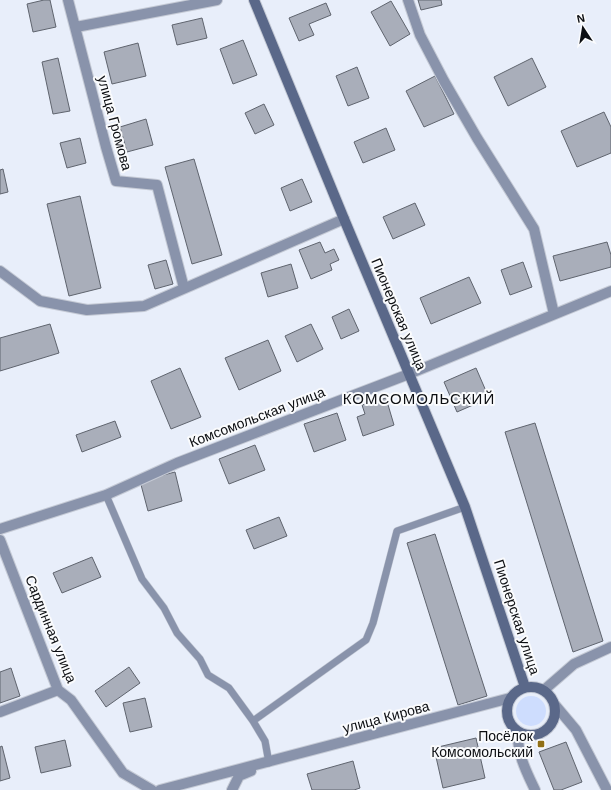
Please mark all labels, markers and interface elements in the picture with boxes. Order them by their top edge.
north arrow [563,8,603,48]
text: N [576,12,586,25]
street label: улица Громова [95,74,135,172]
street label: Пионерская улица [368,256,430,373]
street label: Комсомольская улица [187,384,327,450]
district label: КОМСОМОЛЬСКИЙ [343,390,495,407]
street label: Пионерская улица [491,557,543,677]
street label: Сардинная улица [22,573,80,685]
street label: улица Кирова [341,698,431,736]
place label: Посёлок Комсомольский [431,728,534,760]
marker: Посёлок Комсомольский [536,739,546,749]

